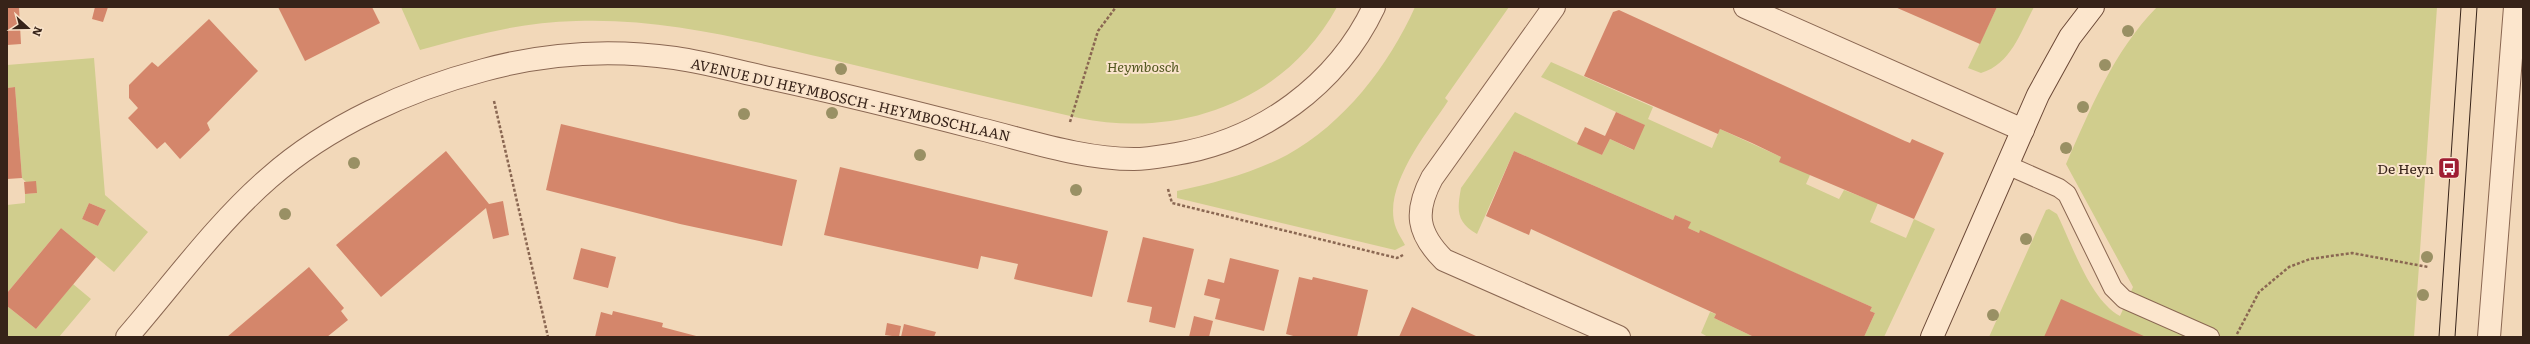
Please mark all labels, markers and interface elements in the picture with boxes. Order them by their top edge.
north arrow [8,8,48,48]
text: N [29,25,47,39]
street label: AVENUE DU HEYMBOSCH - HEYMBOSCHLAAN [689,52,1013,146]
park label: Heymbosch [1107,56,1180,76]
bus stop icon: De Heyn [2436,155,2462,181]
place label: De Heyn [2377,158,2434,178]

